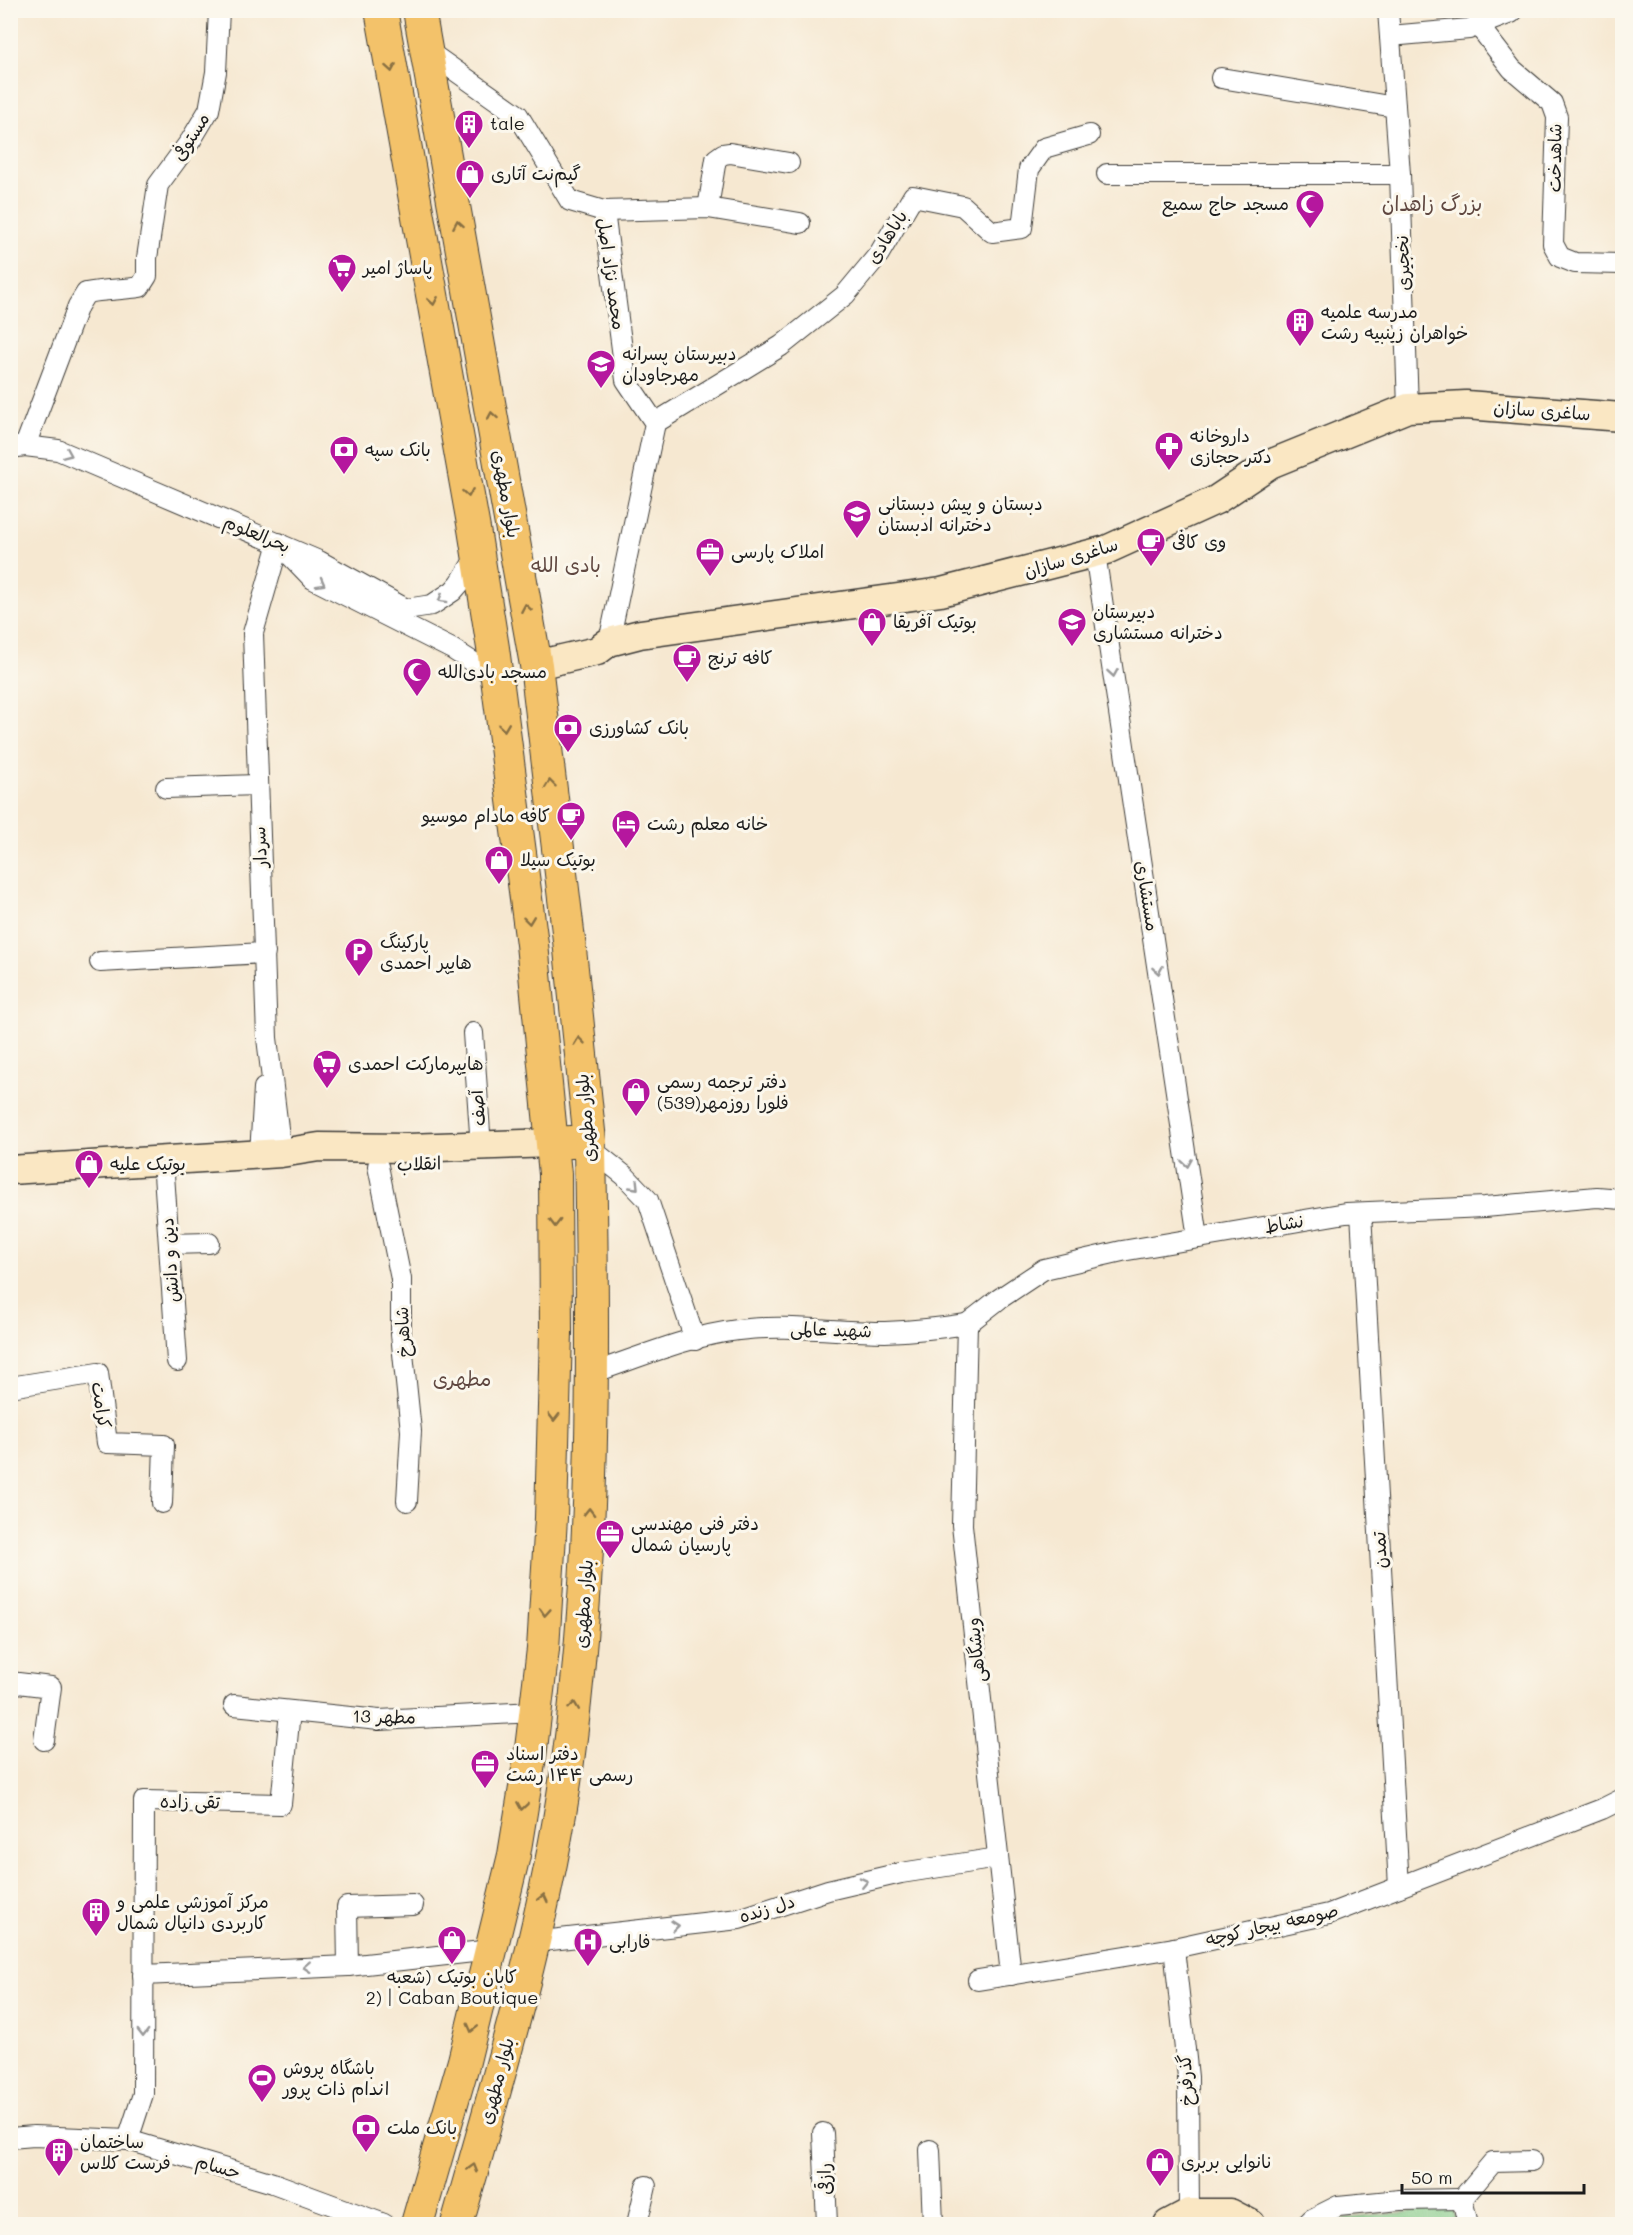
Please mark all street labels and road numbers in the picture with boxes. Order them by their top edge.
street label: مستوفی [166,108,214,165]
street label: شاهدخت [1541,123,1567,193]
street label: باباهادی [860,205,912,268]
street label: محمد نژاد اصل [592,216,632,332]
street label: نخجیری [1389,235,1415,291]
street label: ساغری سازان [1493,395,1591,425]
street label: بلوار مطهری [487,448,527,540]
street label: بحرالعلوم [219,508,294,560]
street label: ساغری سازان [1021,531,1121,583]
street label: سردار [246,826,272,870]
street label: مستشاری [1131,859,1165,933]
street label: بلوار مطهری [569,1073,601,1163]
street label: آصف [464,1088,490,1127]
street label: انقلاب [396,1150,442,1176]
street label: نشاط [1262,1208,1305,1238]
street label: دین و دانش [154,1217,184,1303]
street label: شاهرخ [389,1306,416,1358]
street label: شهید عالمی [790,1316,872,1342]
street label: کرامت [86,1380,118,1430]
street label: تمدن [1366,1530,1392,1569]
street label: بلوار مطهری [568,1559,598,1649]
street label: ویشگاهی [960,1617,990,1684]
street label: مطهر 13 [352,1703,416,1729]
street label: تقی زاده [160,1788,221,1814]
street label: دل زنده [736,1888,798,1928]
street label: صومعه بیجار کوچه [1203,1897,1341,1952]
street label: بلوار مطهری [473,2035,519,2127]
street label: گذرفرخ [1172,2053,1199,2106]
street label: حسام [193,2148,243,2187]
street label: رازقی [811,2163,837,2195]

